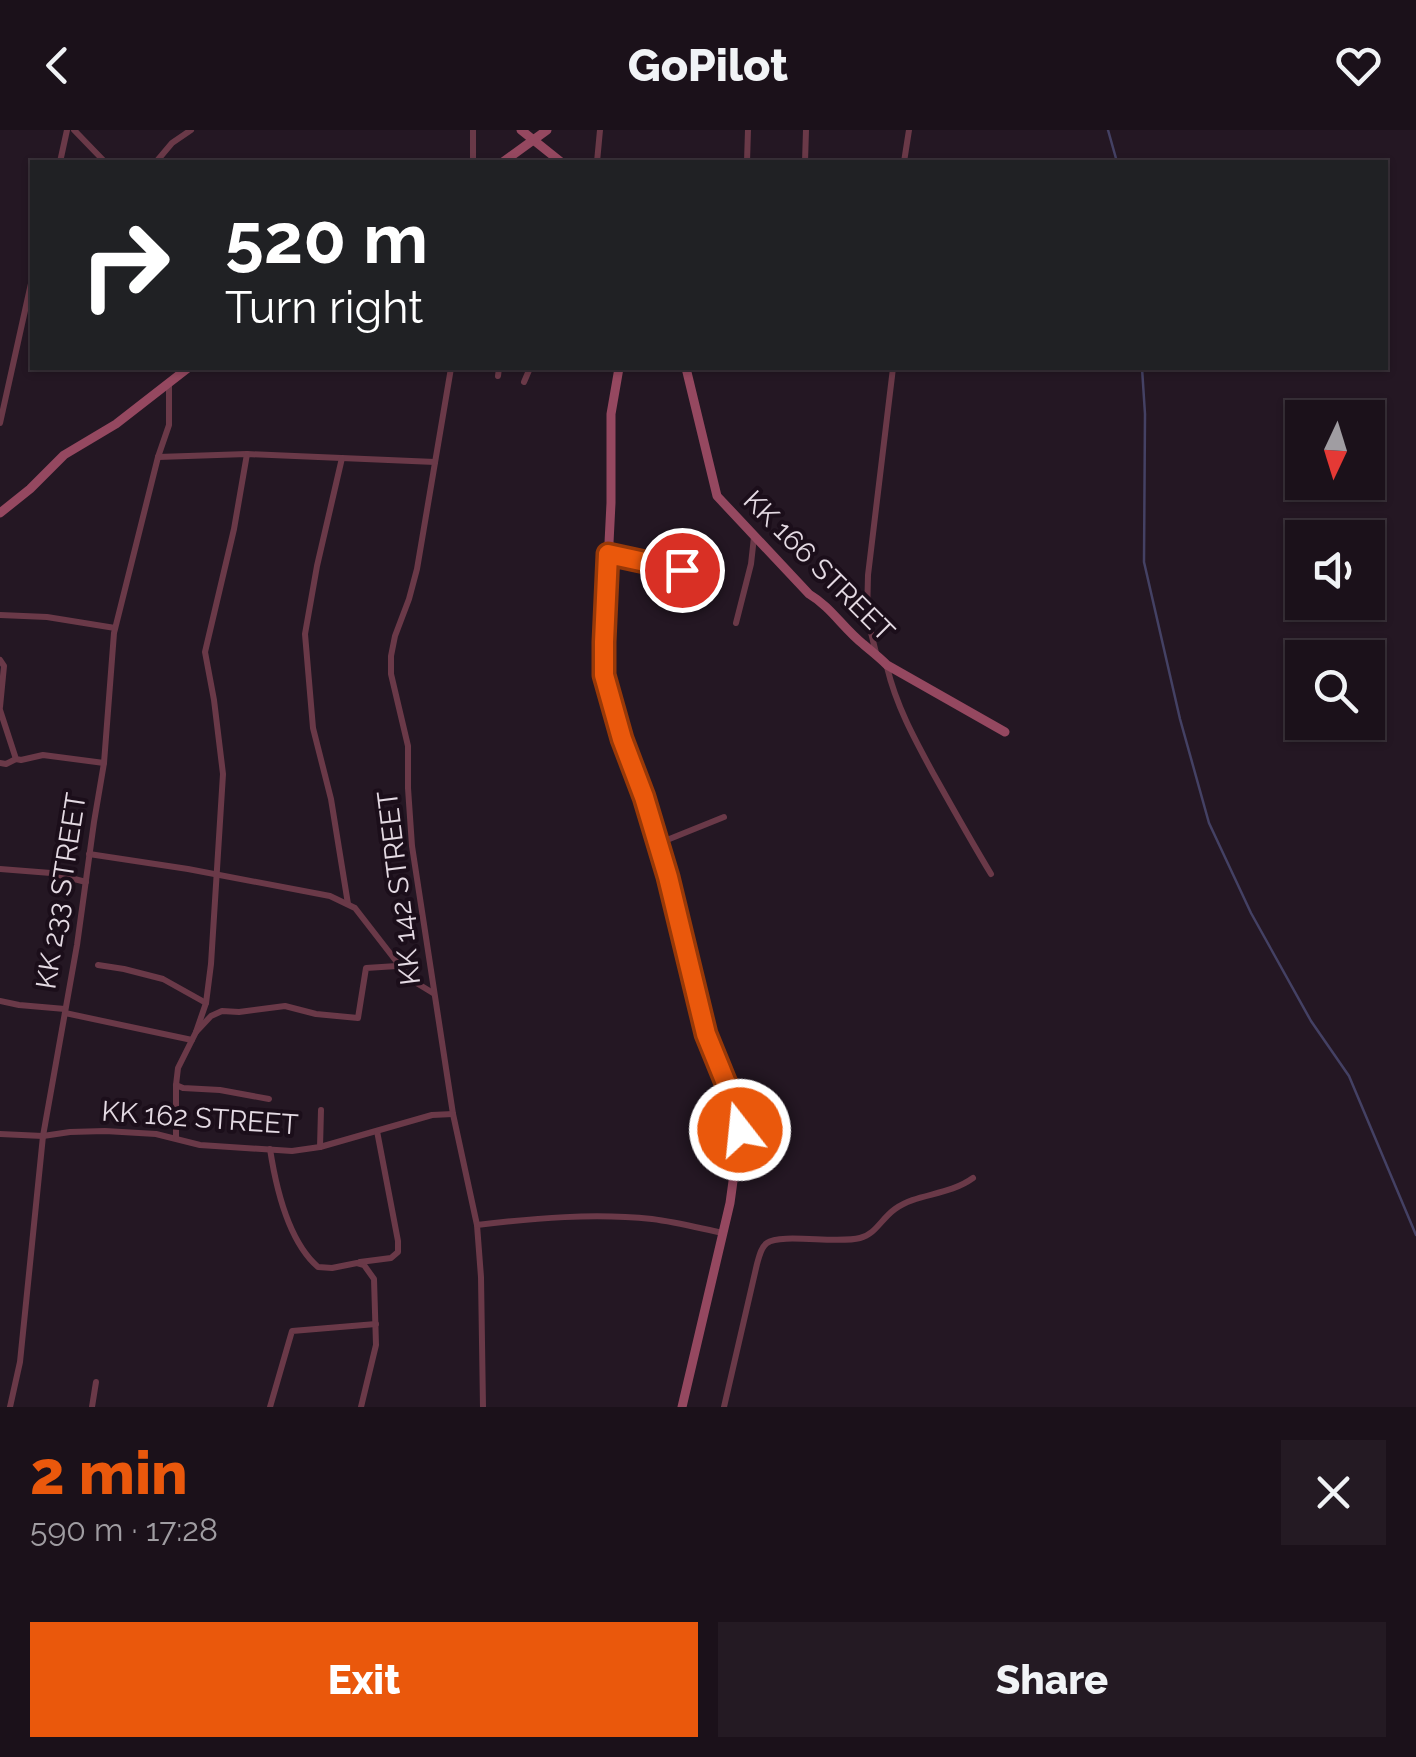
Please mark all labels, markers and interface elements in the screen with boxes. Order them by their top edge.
icon: back [30,38,85,93]
icon: heart [1331,38,1386,93]
text: GoPilot [628,39,788,92]
text: 520 m [225,197,428,279]
icon: right [60,200,190,330]
text: Turn right [225,281,423,334]
north arrow [1285,400,1385,500]
map controls [1285,400,1385,740]
street label: KK 166 STREET [737,484,901,648]
button: sound [1285,520,1385,620]
pin [640,528,725,613]
icon: arrive [655,543,710,598]
button: search [1285,640,1385,740]
street label: KK 142 STREET [371,789,427,987]
street label: KK 233 STREET [29,791,93,991]
position arrow [688,1078,792,1182]
street label: KK 162 STREET [101,1095,299,1141]
text: 2 min [30,1438,188,1508]
button: close [1281,1440,1386,1545]
text: 590 m · 17:28 [30,1511,218,1548]
button: Exit [30,1622,698,1737]
button: Share [718,1622,1386,1737]

